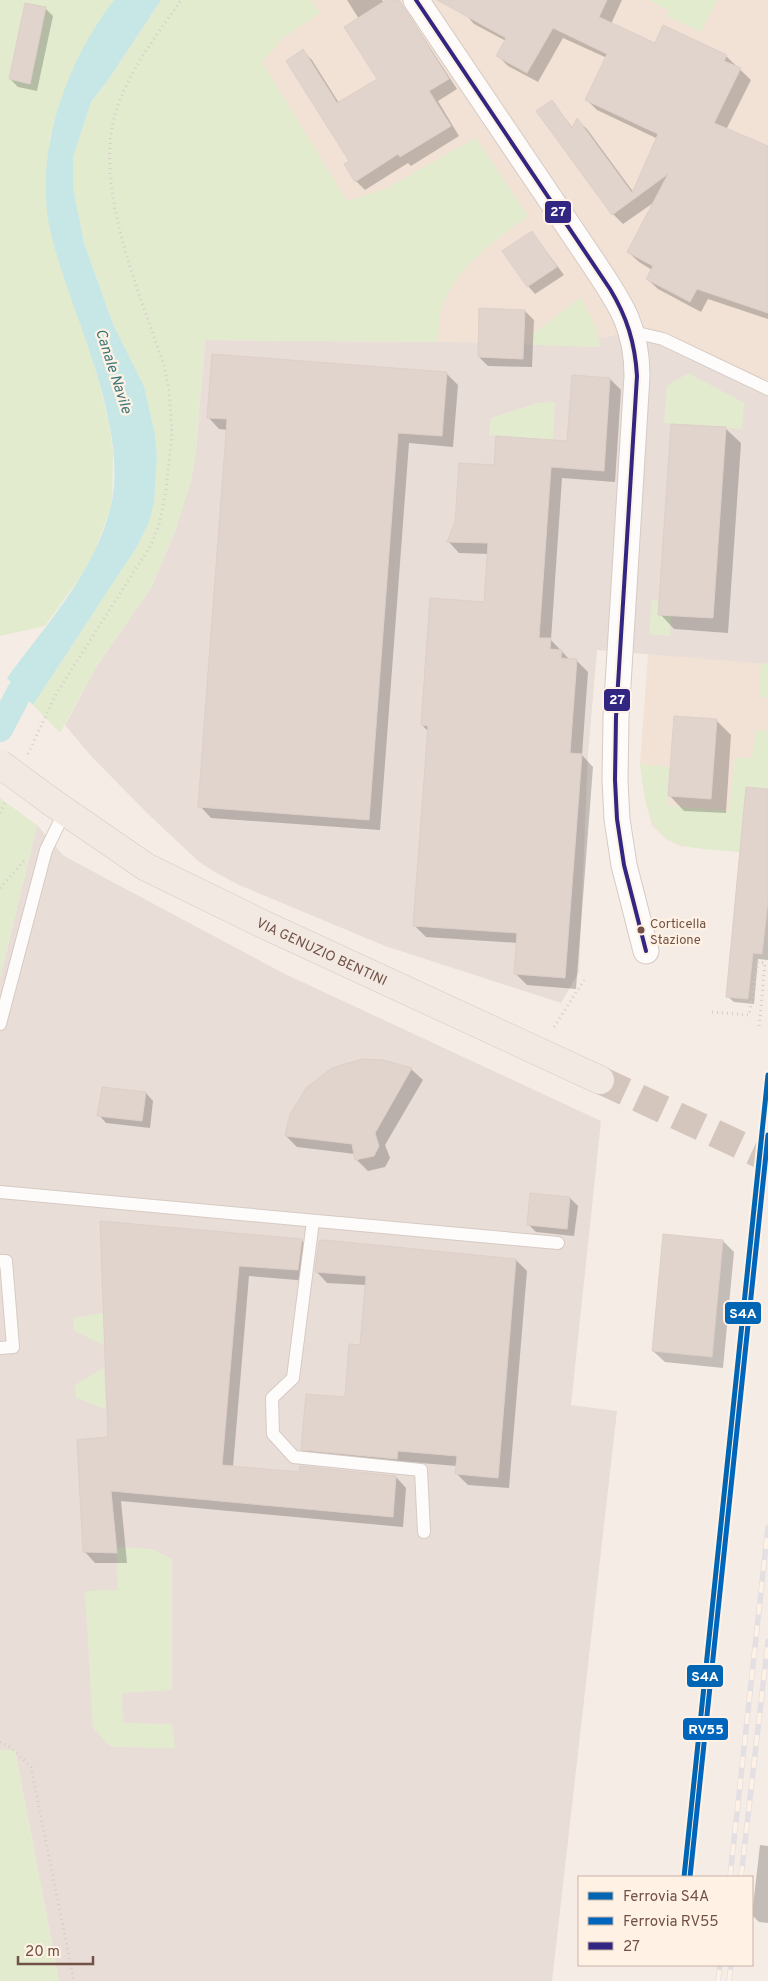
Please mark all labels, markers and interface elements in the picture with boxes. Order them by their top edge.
line badge: 27 [544,200,572,224]
text: 27 [550,204,566,221]
water label: Canale Navile [90,327,135,416]
line badge: 27 [603,688,631,712]
text: 27 [609,692,625,709]
street label: VIA GENUZIO BENTINI [253,915,389,990]
place label: Corticella Stazione [650,917,706,949]
marker: Corticella Stazione [636,925,646,935]
line badge: S4A [724,1301,762,1325]
text: S4A [729,1306,757,1323]
line badge: S4A [686,1664,724,1688]
text: S4A [691,1669,719,1686]
line badge: RV55 [682,1717,729,1741]
text: RV55 [688,1722,724,1739]
legend [578,1876,753,1966]
text: Ferrovia S4A [623,1888,709,1907]
text: Ferrovia RV55 [623,1913,719,1932]
scale bar [18,1934,92,1966]
text: 27 [623,1938,640,1957]
text: 20 m [25,1943,60,1962]

